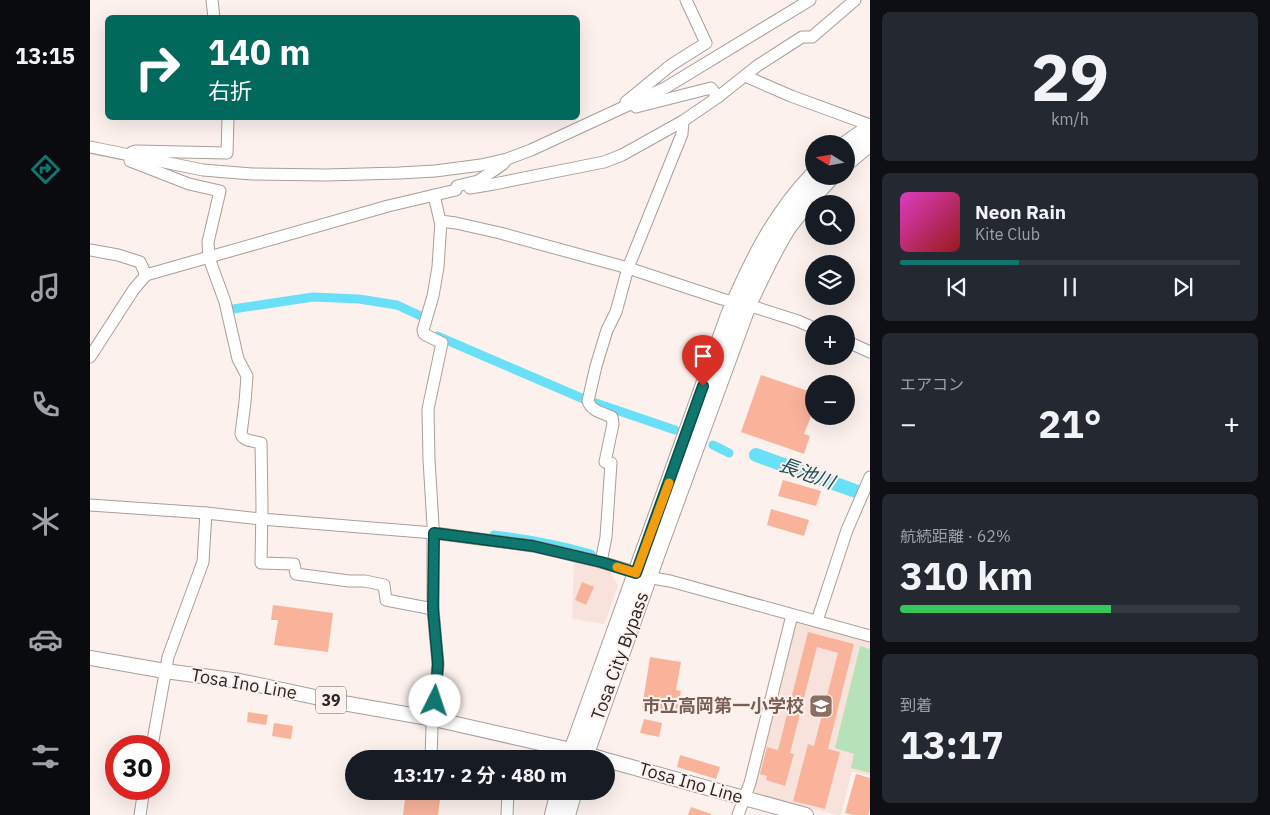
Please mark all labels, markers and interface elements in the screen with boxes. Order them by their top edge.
text: 140 m [208,29,311,75]
text: 29 [1031,34,1109,119]
icon: right [125,35,190,100]
text: 13:15 [15,41,75,70]
text: 右折 [208,76,252,105]
text: km/h [1051,109,1089,129]
north arrow [805,135,855,185]
map controls [805,135,855,425]
icon: directions [28,152,63,187]
button: search [805,195,855,245]
text: Neon Rain [975,200,1066,224]
text: Kite Club [975,224,1040,244]
button: layers [805,255,855,305]
icon: music [28,270,63,305]
icon: previous [943,273,971,301]
icon: pause [1056,273,1084,301]
icon: next [1169,273,1197,301]
button: + [805,315,855,365]
pin [682,335,724,386]
icon: arrive [689,342,717,370]
text: エアコン [900,374,964,394]
button: − [805,375,855,425]
icon: phone [28,387,63,422]
text: 21° [1038,399,1102,448]
text: − [900,405,917,442]
text: + [1223,405,1240,442]
water label: 長池川 [776,452,840,495]
icon: climate [28,504,63,539]
text: 航続距離 · 62% [900,526,1011,546]
text: 310 km [900,551,1033,600]
street label: Tosa City Bypass [586,588,653,723]
icon: car [28,622,63,657]
street label: Tosa Ino Line [189,663,299,704]
position arrow [408,674,460,726]
road number: 39 [316,686,346,714]
school or university icon: 市立高岡第一小学校 [808,693,834,719]
place label: 市立高岡第一小学校 [642,694,804,717]
text: 到着 [900,695,932,715]
text: 13:17 [900,720,1004,769]
speed limit sign: 30 [105,735,170,800]
icon: filters [28,739,63,774]
street label: Tosa Ino Line [636,757,746,808]
text: 13:17 · 2 分 · 480 m [393,763,567,787]

